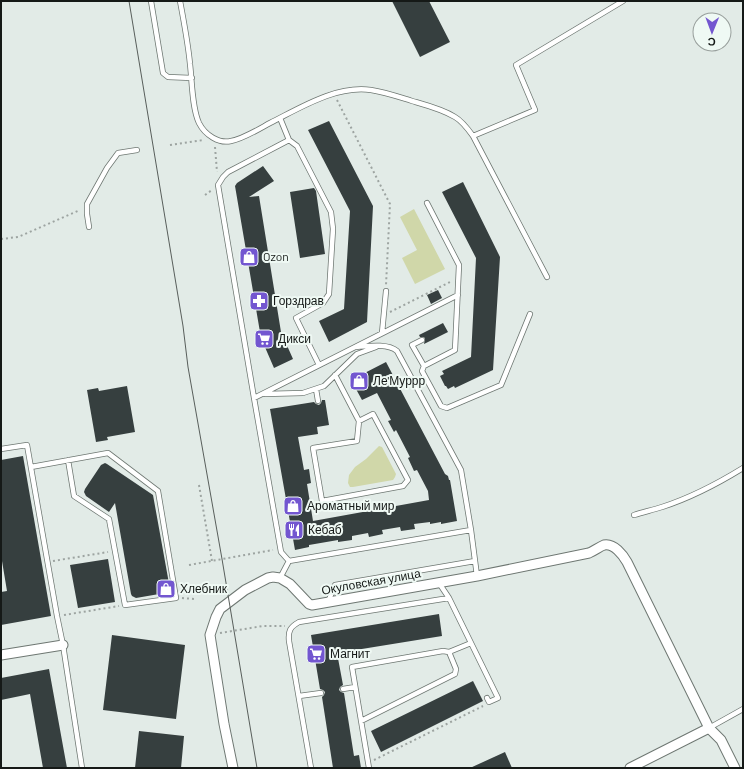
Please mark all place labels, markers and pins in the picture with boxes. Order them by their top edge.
shop icon: Ozon [238,246,260,268]
place label: Ozon [263,249,289,263]
pharmacy icon: Горздрав [248,290,270,312]
place label: Горздрав [273,293,324,308]
supermarket icon: Дикси [253,328,275,350]
place label: Дикси [278,331,311,346]
shop icon: Ле'Муррр [348,370,370,392]
place label: Ле'Муррр [373,373,425,388]
shop icon: Ароматный мир [282,495,304,517]
place label: Ароматный мир [307,498,395,513]
restaurant icon: Кебаб [283,519,305,541]
place label: Кебаб [308,522,342,536]
shop icon: Хлебник [155,578,177,600]
place label: Хлебник [180,581,228,595]
supermarket icon: Магнит [305,643,327,665]
place label: Магнит [330,646,371,660]

